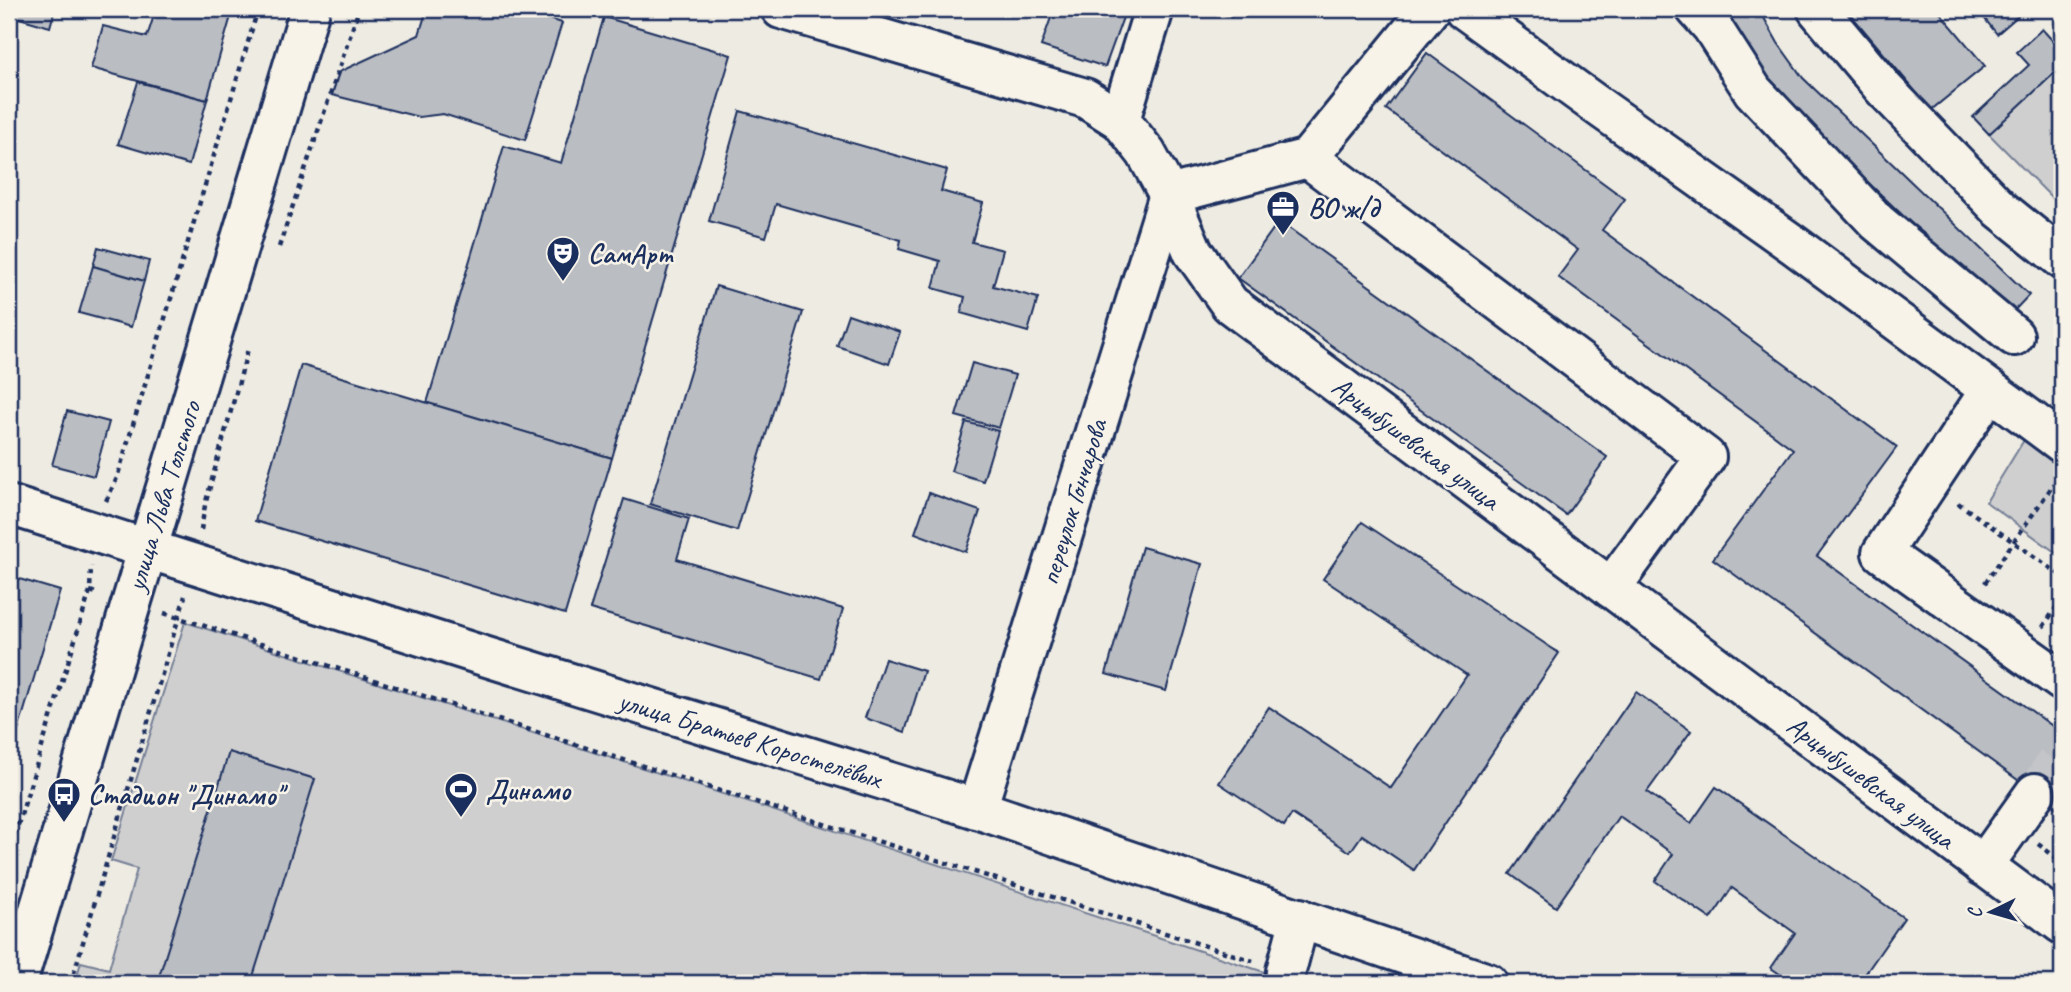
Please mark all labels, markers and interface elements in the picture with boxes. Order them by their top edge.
office icon: ВО ж/д [1264,188,1302,237]
place label: ВО ж/д [1308,190,1382,225]
theatre icon: СамАрт [544,234,582,283]
place label: СамАрт [588,236,674,271]
street label: Арцыбушевская улица [1325,368,1508,519]
street label: улица Льва Толстого [117,395,209,597]
street label: переулок Гончарова [1031,413,1115,589]
street label: улица Братьев Коростелёвых [612,682,888,796]
street label: Арцыбушевская улица [1780,707,1963,858]
sports icon: Динамо [442,770,480,819]
place label: Динамо [486,772,572,807]
bus stop icon: Стадион "Динамо" [45,775,83,824]
place label: Стадион "Динамо" [88,777,289,812]
north arrow [1955,876,2025,946]
text: С [1962,905,1987,919]

